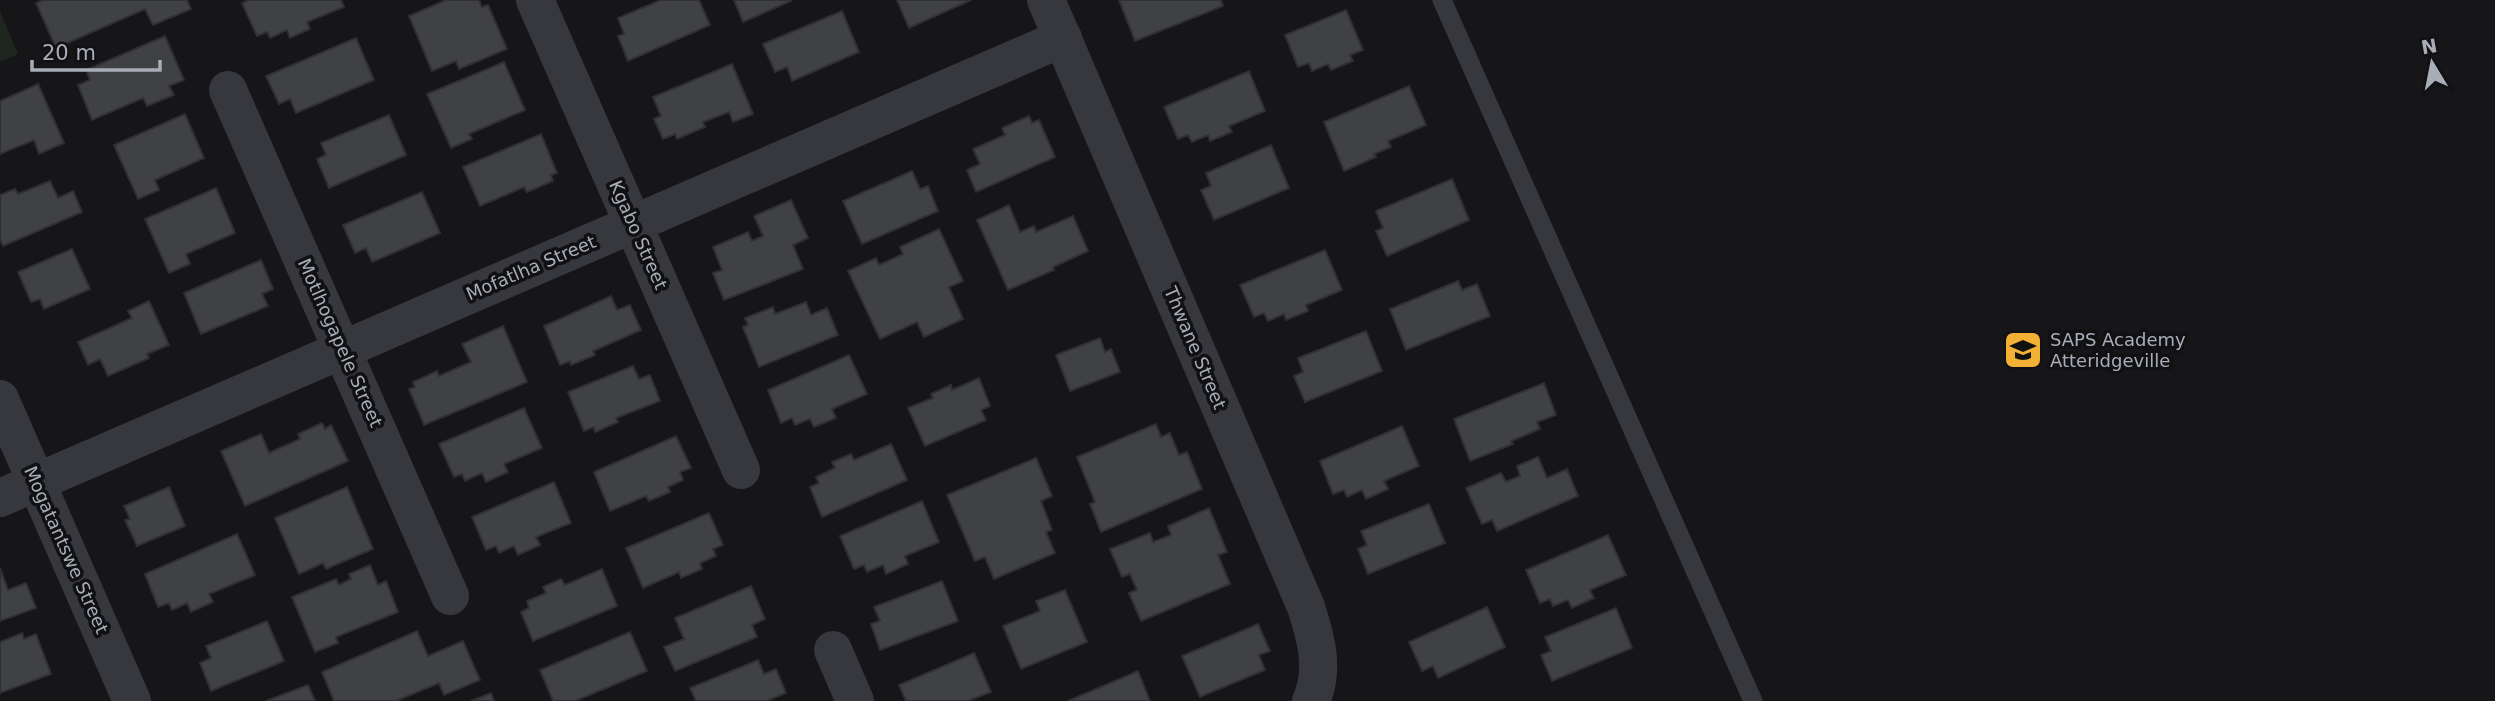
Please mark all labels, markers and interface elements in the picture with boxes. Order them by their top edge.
scale bar [32,28,159,72]
north arrow [2397,28,2467,98]
text: N [2419,34,2439,58]
text: 20 m [42,41,96,65]
street label: Kgabo Street [605,177,672,293]
street label: Mofatlha Street [463,231,599,304]
street label: Motlhogapele Street [294,255,387,430]
street label: Thwane Street [1160,282,1231,412]
school or university icon: SAPS Academy Atteridgeville [2002,329,2044,371]
place label: SAPS Academy Atteridgeville [2050,329,2186,371]
street label: Mogatantswe Street [20,463,113,637]

